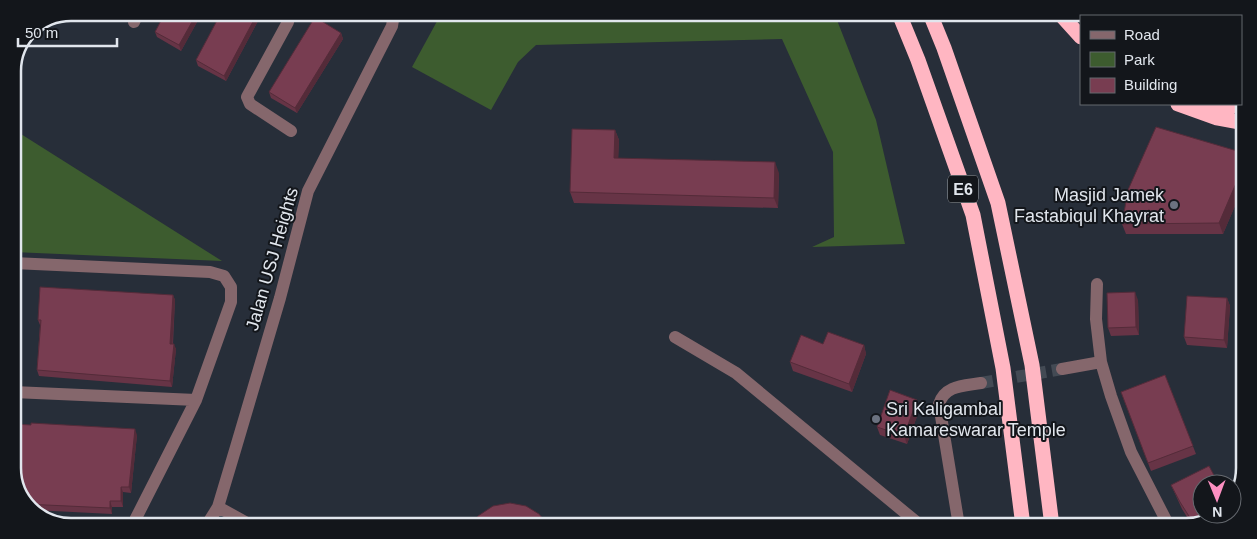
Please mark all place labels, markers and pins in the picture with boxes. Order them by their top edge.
place label: Masjid Jamek Fastabiqul Khayrat [1014,185,1165,226]
marker: Masjid Jamek Fastabiqul Khayrat [1168,199,1180,211]
place label: Sri Kaligambal Kamareswarar Temple [886,399,1066,440]
marker: Sri Kaligambal Kamareswarar Temple [870,413,882,425]

